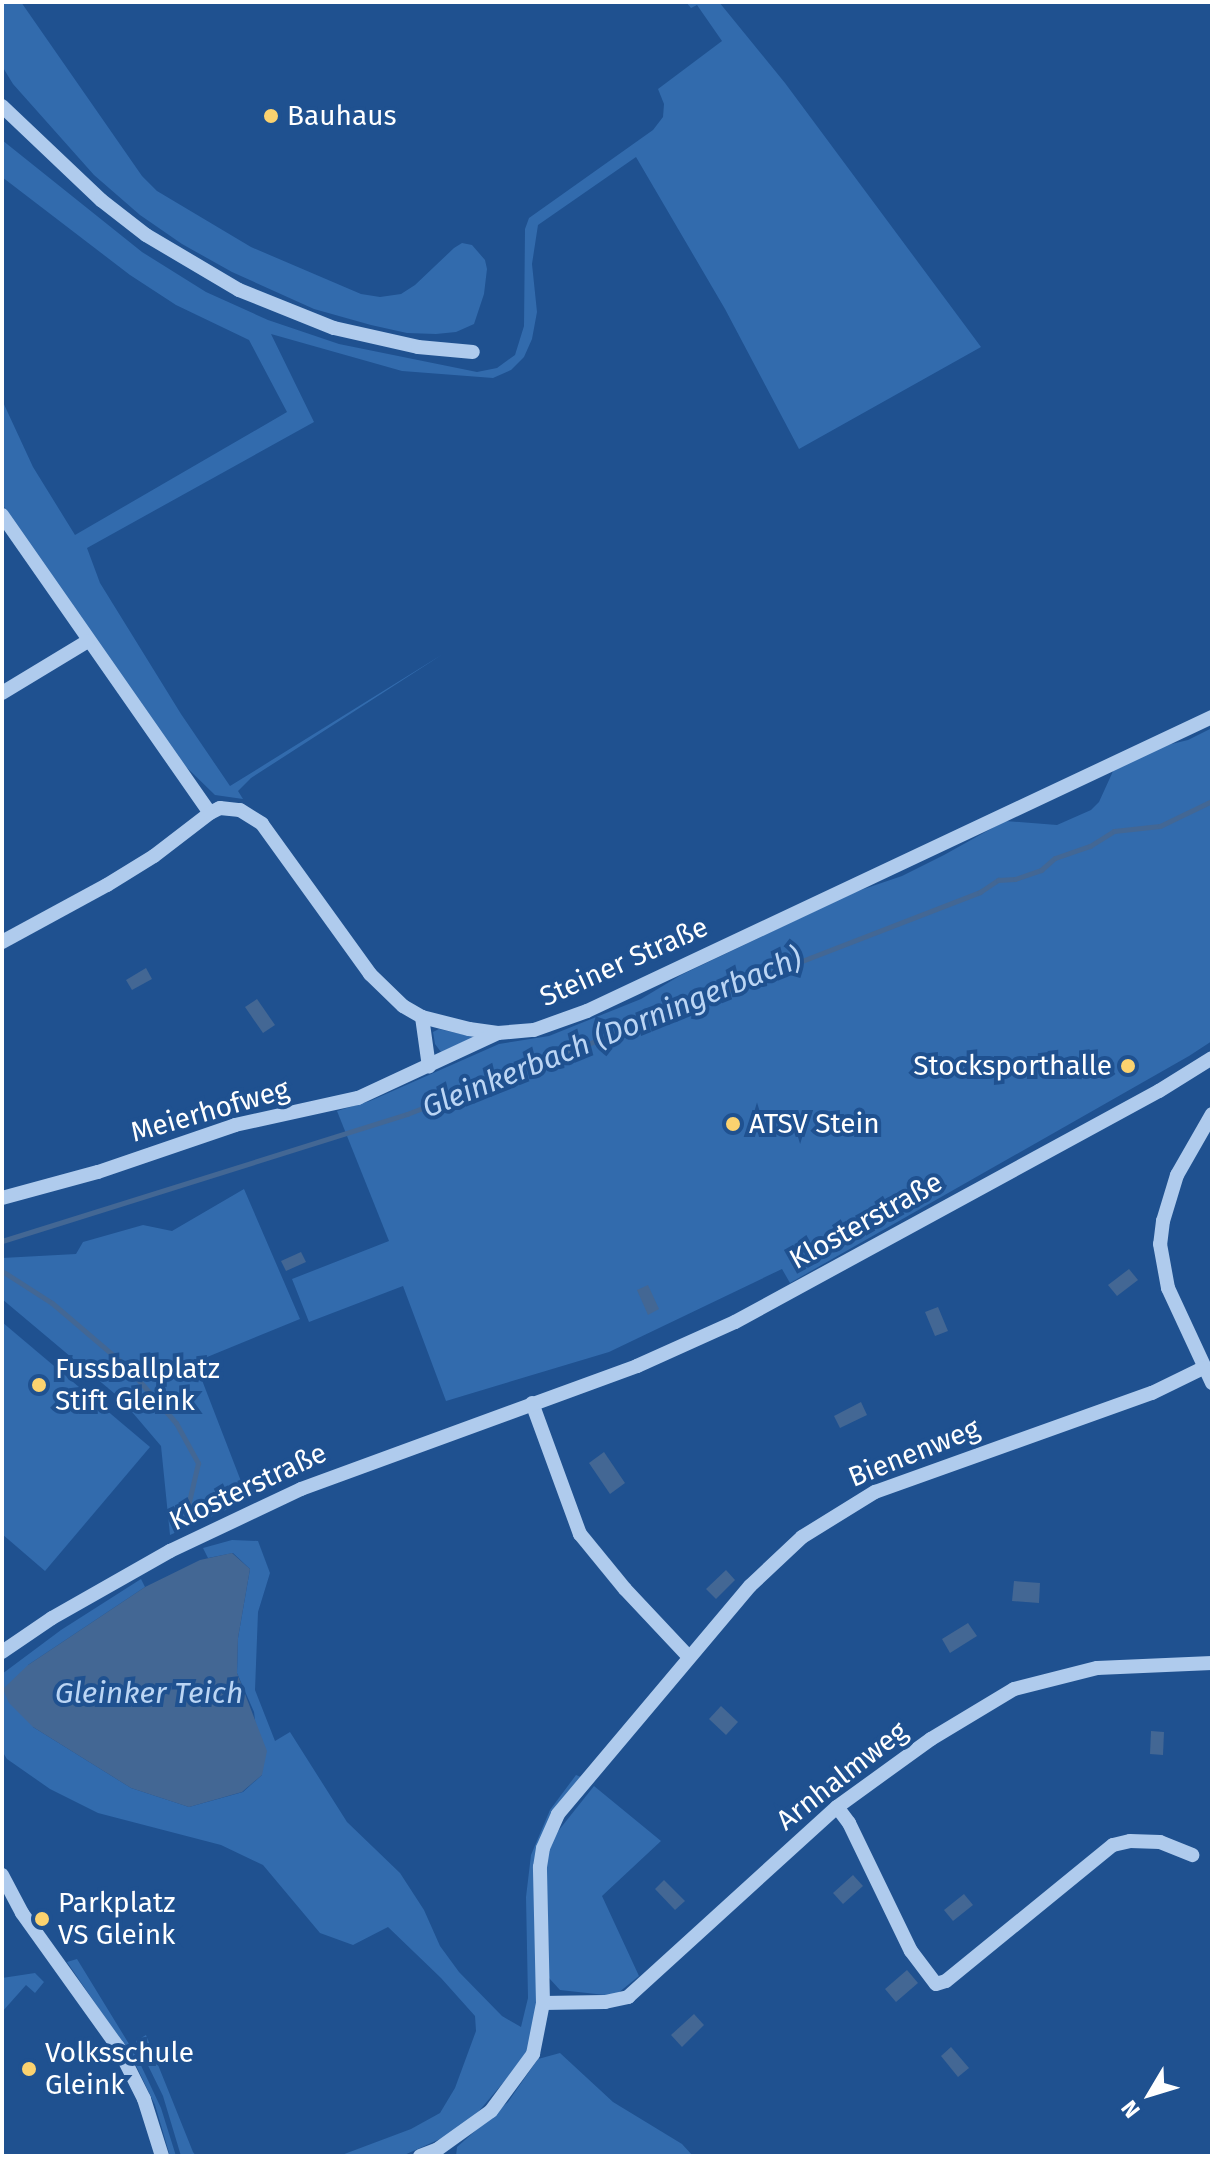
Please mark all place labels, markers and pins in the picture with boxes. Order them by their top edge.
place label: Bauhaus [287,99,397,133]
marker: Bauhaus [262,107,280,125]
place label: Stocksporthalle [913,1049,1112,1083]
marker: Stocksporthalle [1119,1057,1137,1075]
place label: ATSV Stein [749,1107,880,1141]
marker: ATSV Stein [724,1115,742,1133]
place label: Fussballplatz Stift Gleink [55,1352,220,1418]
marker: Fussballplatz Stift Gleink [30,1376,48,1394]
place label: Parkplatz VS Gleink [58,1886,175,1952]
marker: Parkplatz VS Gleink [33,1910,51,1928]
place label: Volksschule Gleink [45,2036,194,2102]
marker: Volksschule Gleink [20,2060,38,2078]

